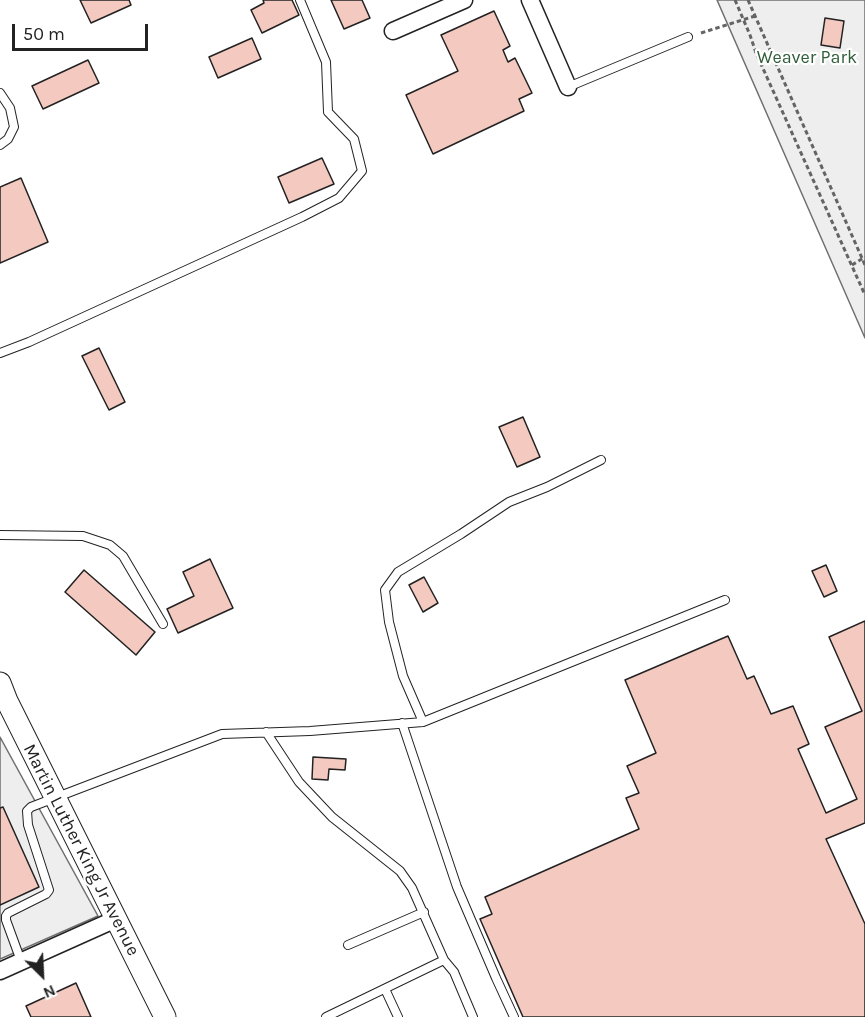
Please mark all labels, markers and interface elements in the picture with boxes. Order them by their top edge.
scale bar [15,12,152,50]
text: 50 m [23,23,65,45]
park label: Weaver Park [757,47,857,69]
street label: Martin Luther King Jr Avenue [18,741,144,959]
north arrow [12,945,72,1005]
text: N [40,981,59,1003]

